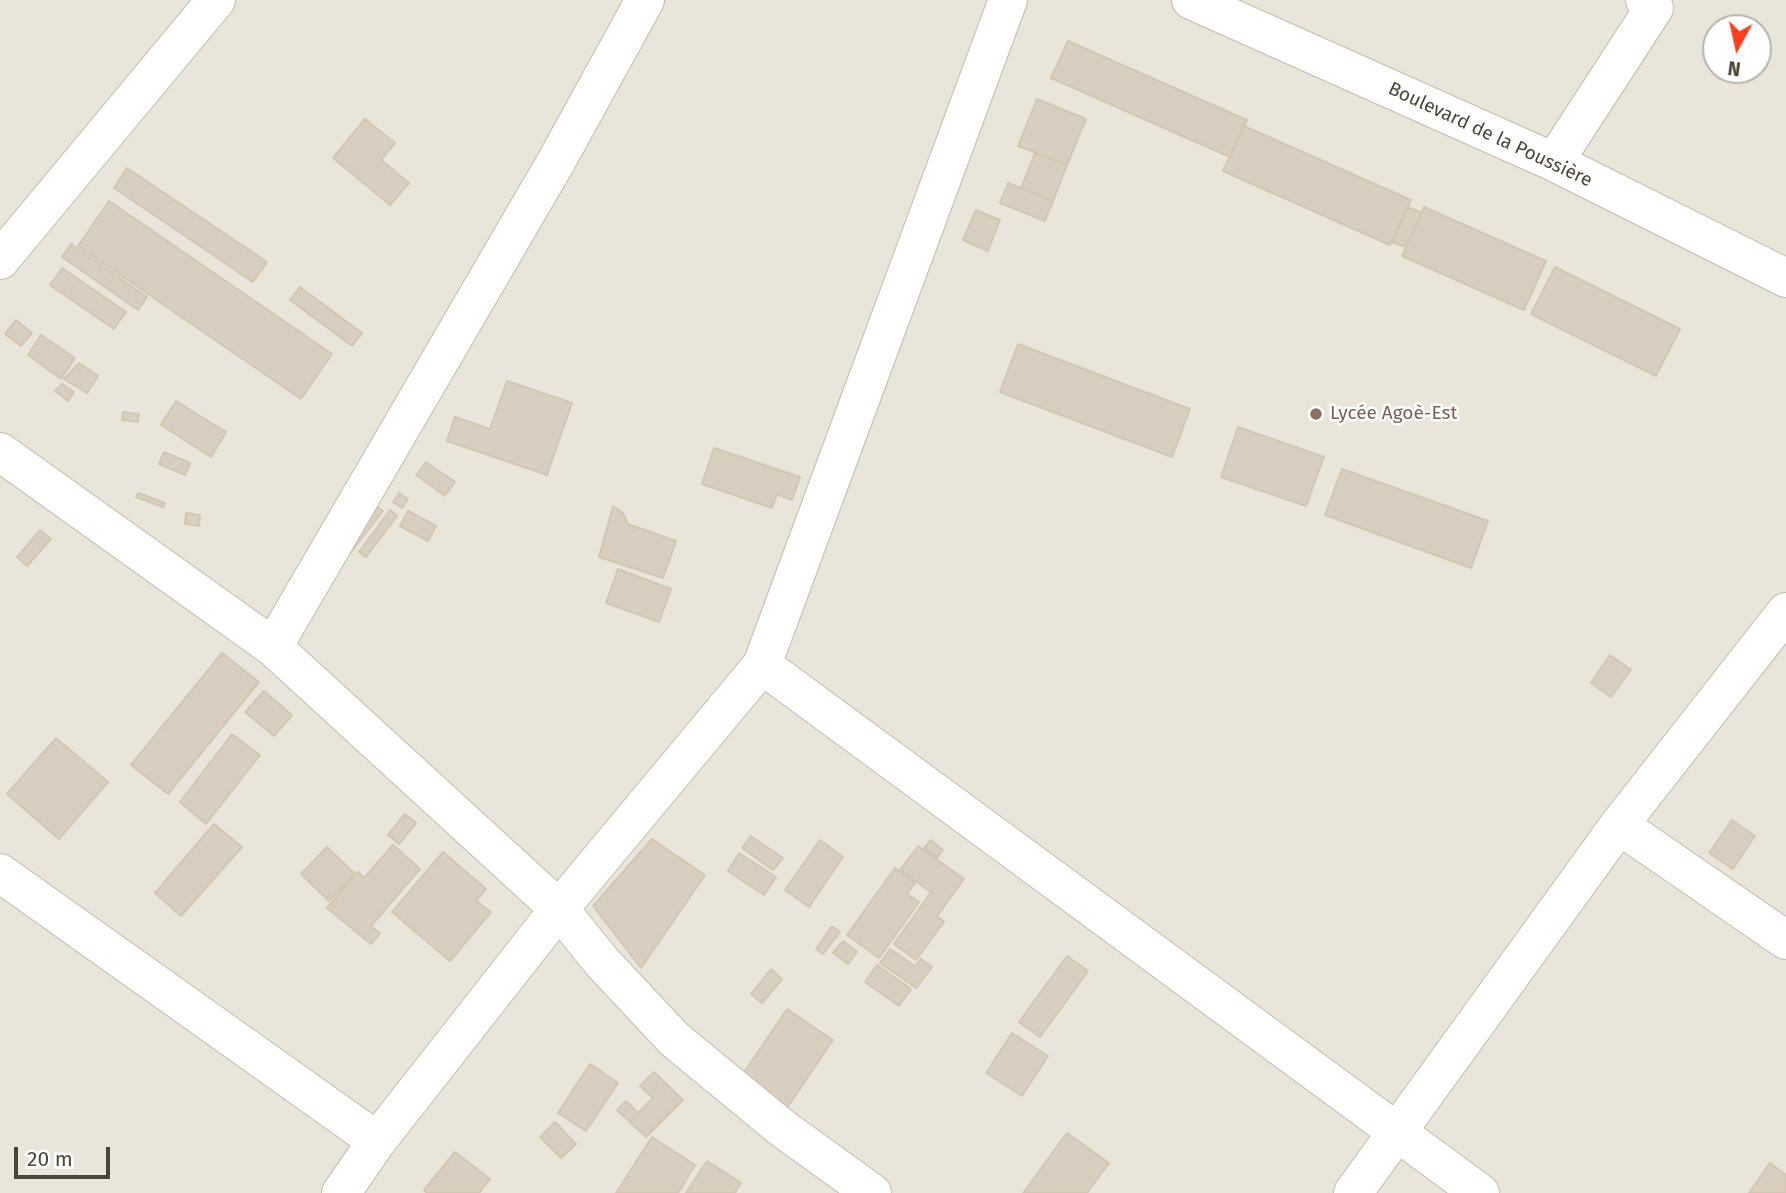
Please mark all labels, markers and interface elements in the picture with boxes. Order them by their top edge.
north arrow [1702,14,1772,84]
text: N [1726,56,1742,81]
street label: Boulevard de la Poussière [1384,78,1596,192]
place label: Lycée Agoè-Est [1330,403,1457,425]
marker: Lycée Agoè-Est [1308,406,1324,422]
scale bar [18,1134,114,1178]
text: 20 m [27,1146,73,1172]

